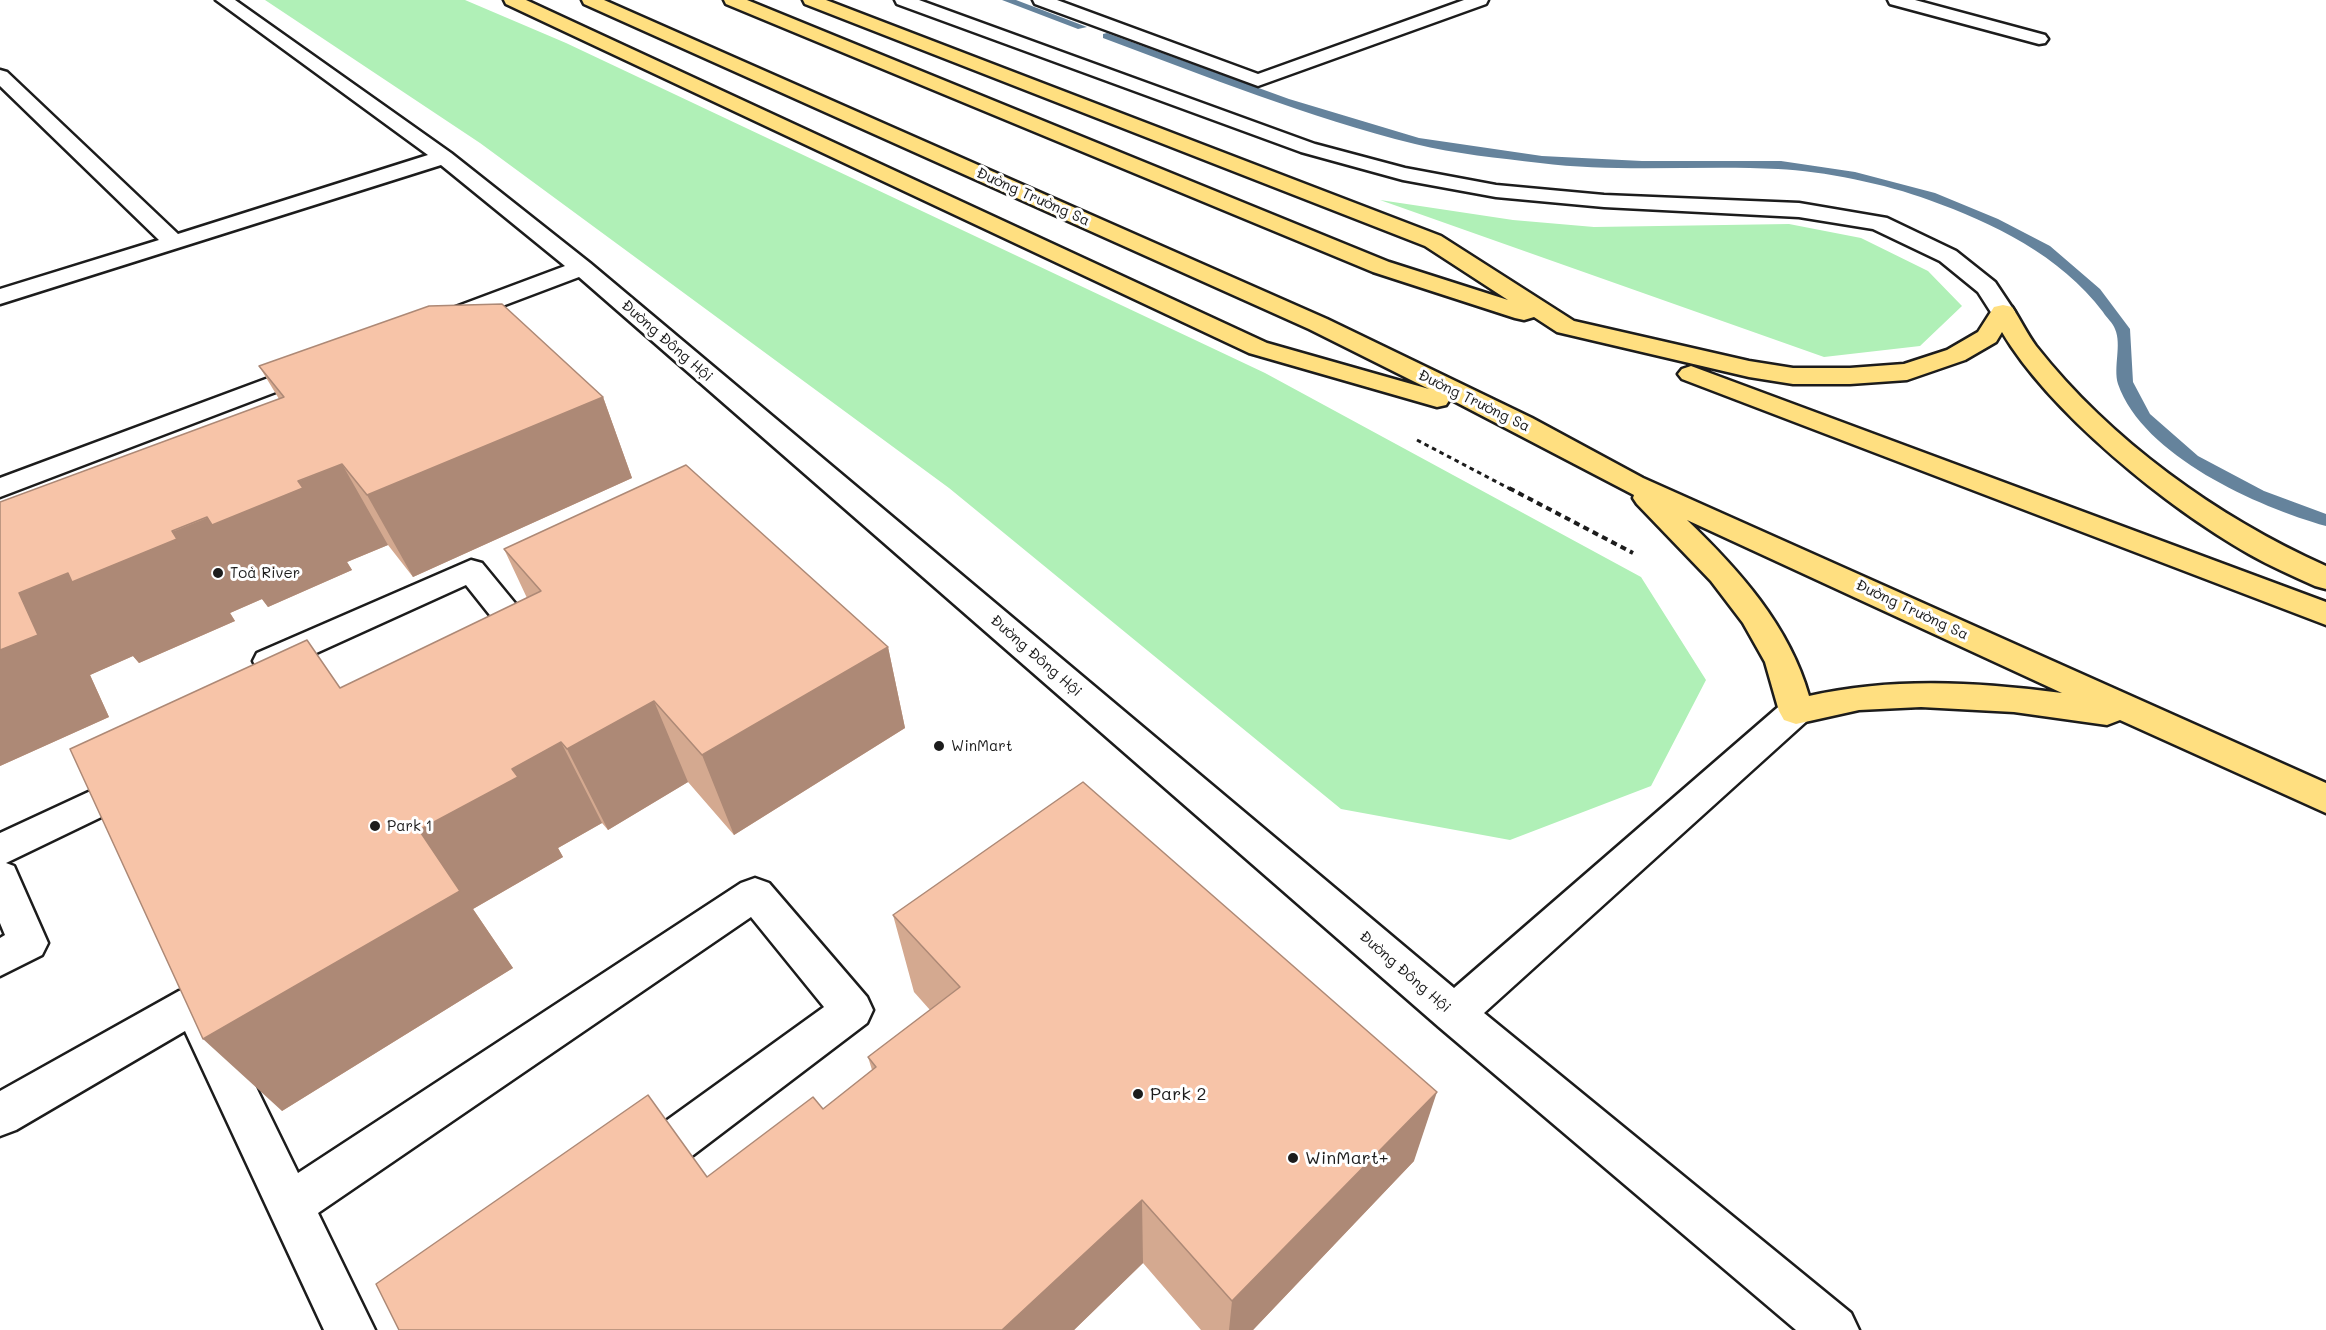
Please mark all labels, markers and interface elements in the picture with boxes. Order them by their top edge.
street label: Đường Trường Sa [973,164,1093,230]
street label: Đường Đông Hội [618,296,716,386]
street label: Đường Trường Sa [1415,366,1533,436]
place label: Toà River [230,564,300,582]
marker: Toà River [211,566,225,580]
street label: Đường Trường Sa [1853,576,1971,644]
street label: Đường Đông Hội [987,611,1085,701]
place label: WinMart [951,737,1012,755]
marker: WinMart [932,739,946,753]
place label: Park 1 [387,817,433,835]
marker: Park 1 [368,819,382,833]
street label: Đường Đông Hội [1356,927,1454,1017]
place label: Park 2 [1150,1083,1207,1105]
marker: Park 2 [1131,1087,1145,1101]
place label: WinMart+ [1305,1147,1389,1169]
marker: WinMart+ [1286,1151,1300,1165]

